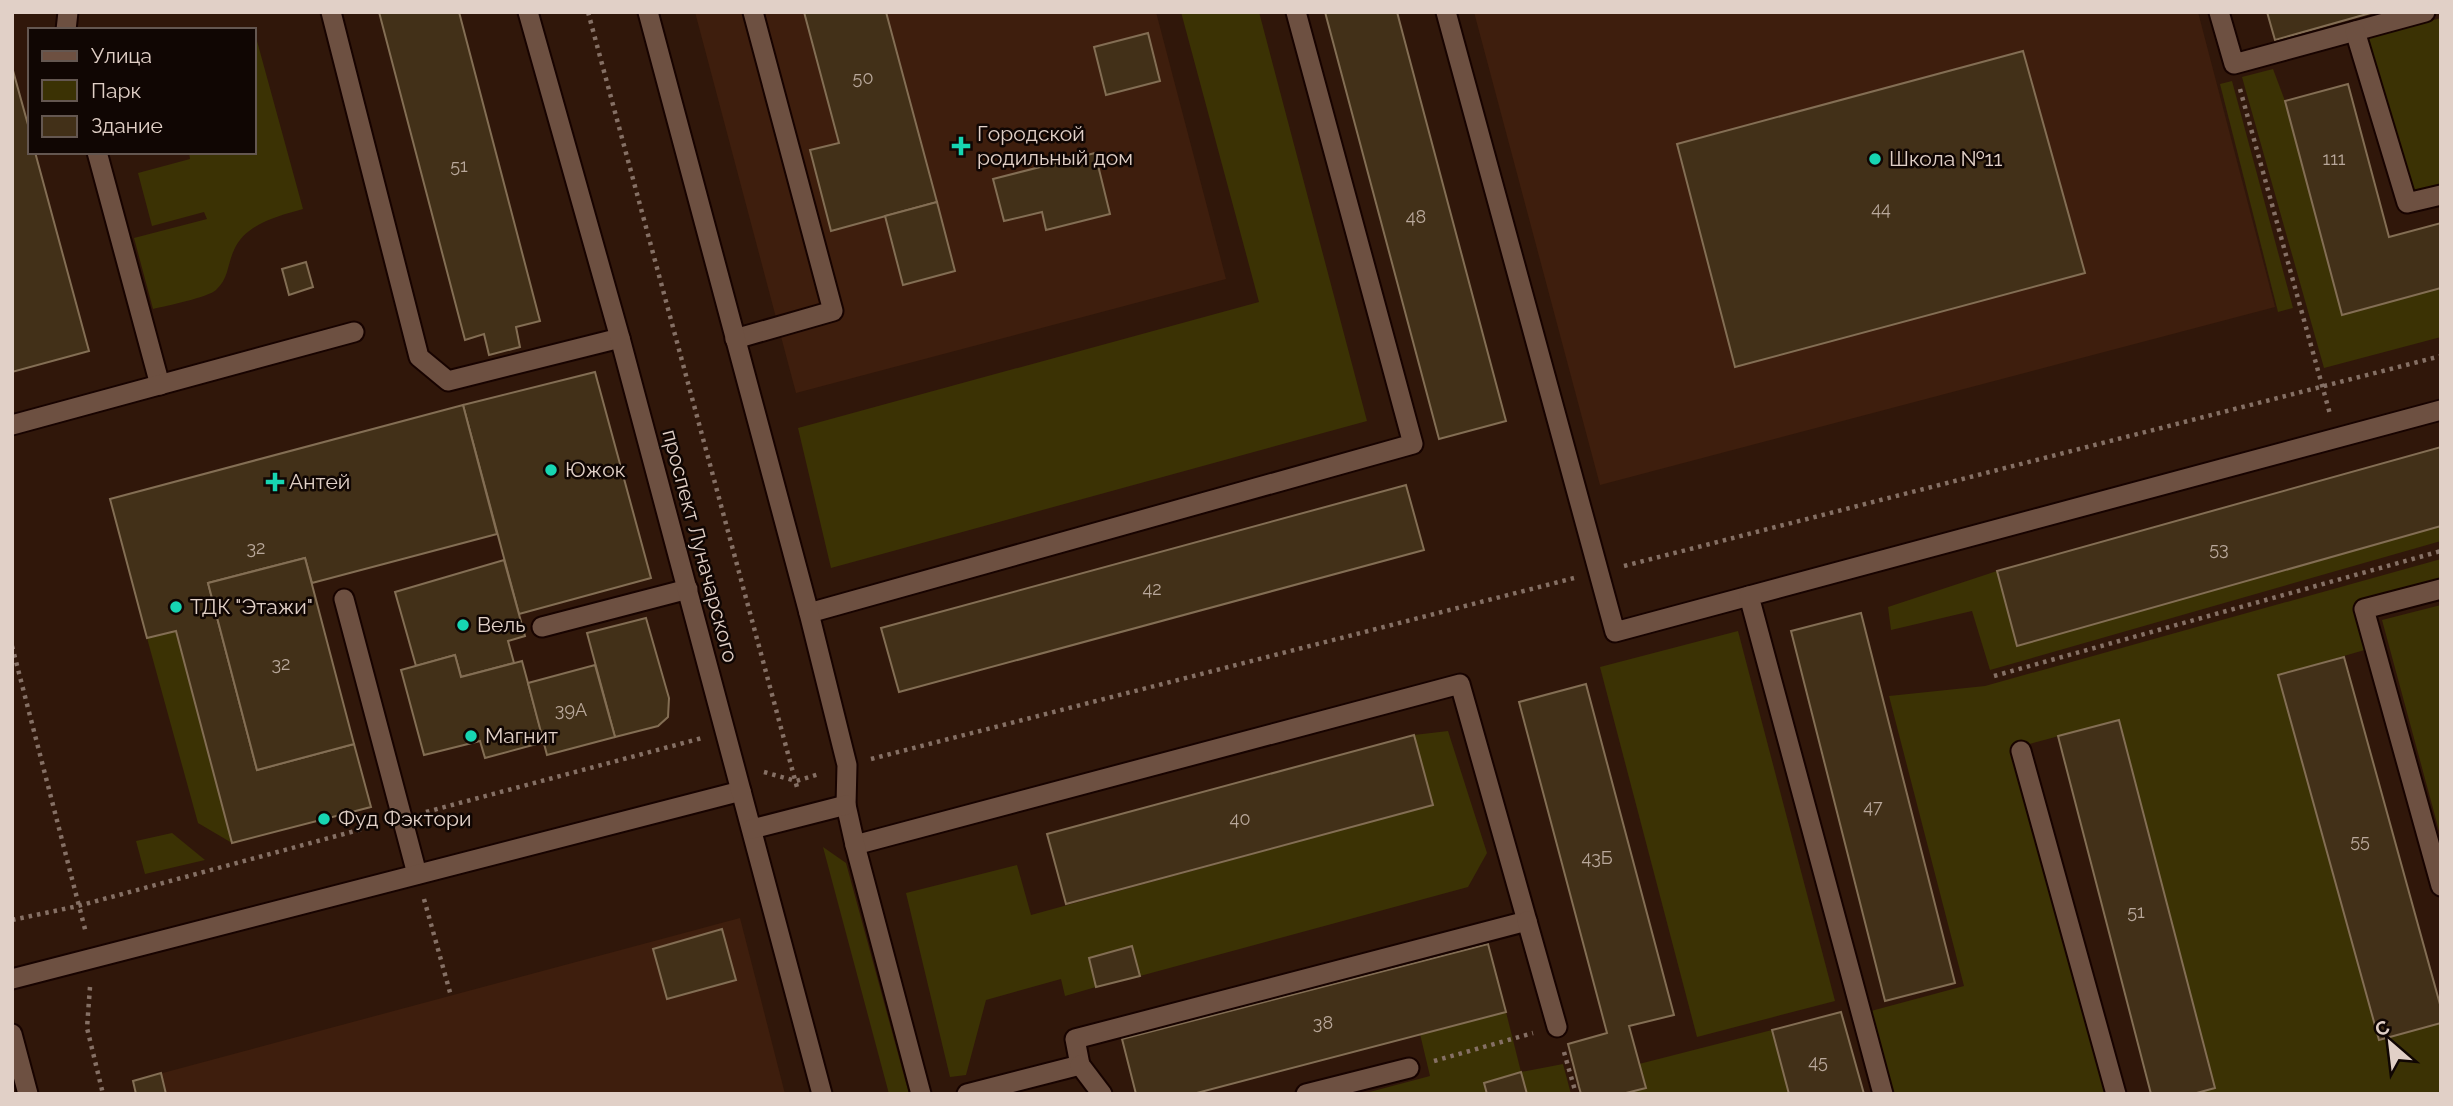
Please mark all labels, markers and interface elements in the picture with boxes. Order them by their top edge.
legend [28,28,256,154]
text: Улица [91,43,152,68]
house number: 50 [853,67,873,88]
text: Парк [91,78,141,103]
text: Здание [91,113,163,138]
place label: Городской родильный дом [977,121,1133,170]
marker: Городской родильный дом [951,136,971,156]
place label: Школа №11 [1889,146,2002,171]
house number: 111 [2322,148,2346,169]
marker: Школа №11 [1867,151,1883,167]
house number: 51 [450,155,468,176]
house number: 44 [1871,198,1891,219]
house number: 48 [1406,206,1426,227]
street label: проспект Луначарского [657,427,744,665]
place label: Южок [565,457,626,482]
marker: Южок [543,462,559,478]
place label: Антей [289,469,350,494]
marker: Антей [267,474,283,490]
house number: 32 [247,537,266,558]
house number: 53 [2209,538,2229,559]
house number: 42 [1142,578,1162,599]
place label: ТДК "Этажи" [190,594,313,619]
marker: ТДК "Этажи" [168,599,184,615]
place label: Вель [477,612,526,637]
marker: Вель [455,617,471,633]
house number: 32 [272,653,291,674]
house number: 39А [555,699,587,720]
place label: Магнит [485,723,558,748]
marker: Магнит [463,728,479,744]
house number: 47 [1863,796,1883,817]
place label: Фуд Фэктори [338,806,471,831]
house number: 40 [1230,808,1250,829]
marker: Фуд Фэктори [316,811,332,827]
house number: 55 [2350,830,2370,851]
house number: 43Б [1581,847,1613,868]
house number: 51 [2127,901,2145,922]
north arrow [2355,1008,2425,1078]
house number: 38 [1313,1012,1333,1033]
text: С [2371,1015,2393,1041]
house number: 45 [1808,1051,1828,1072]

